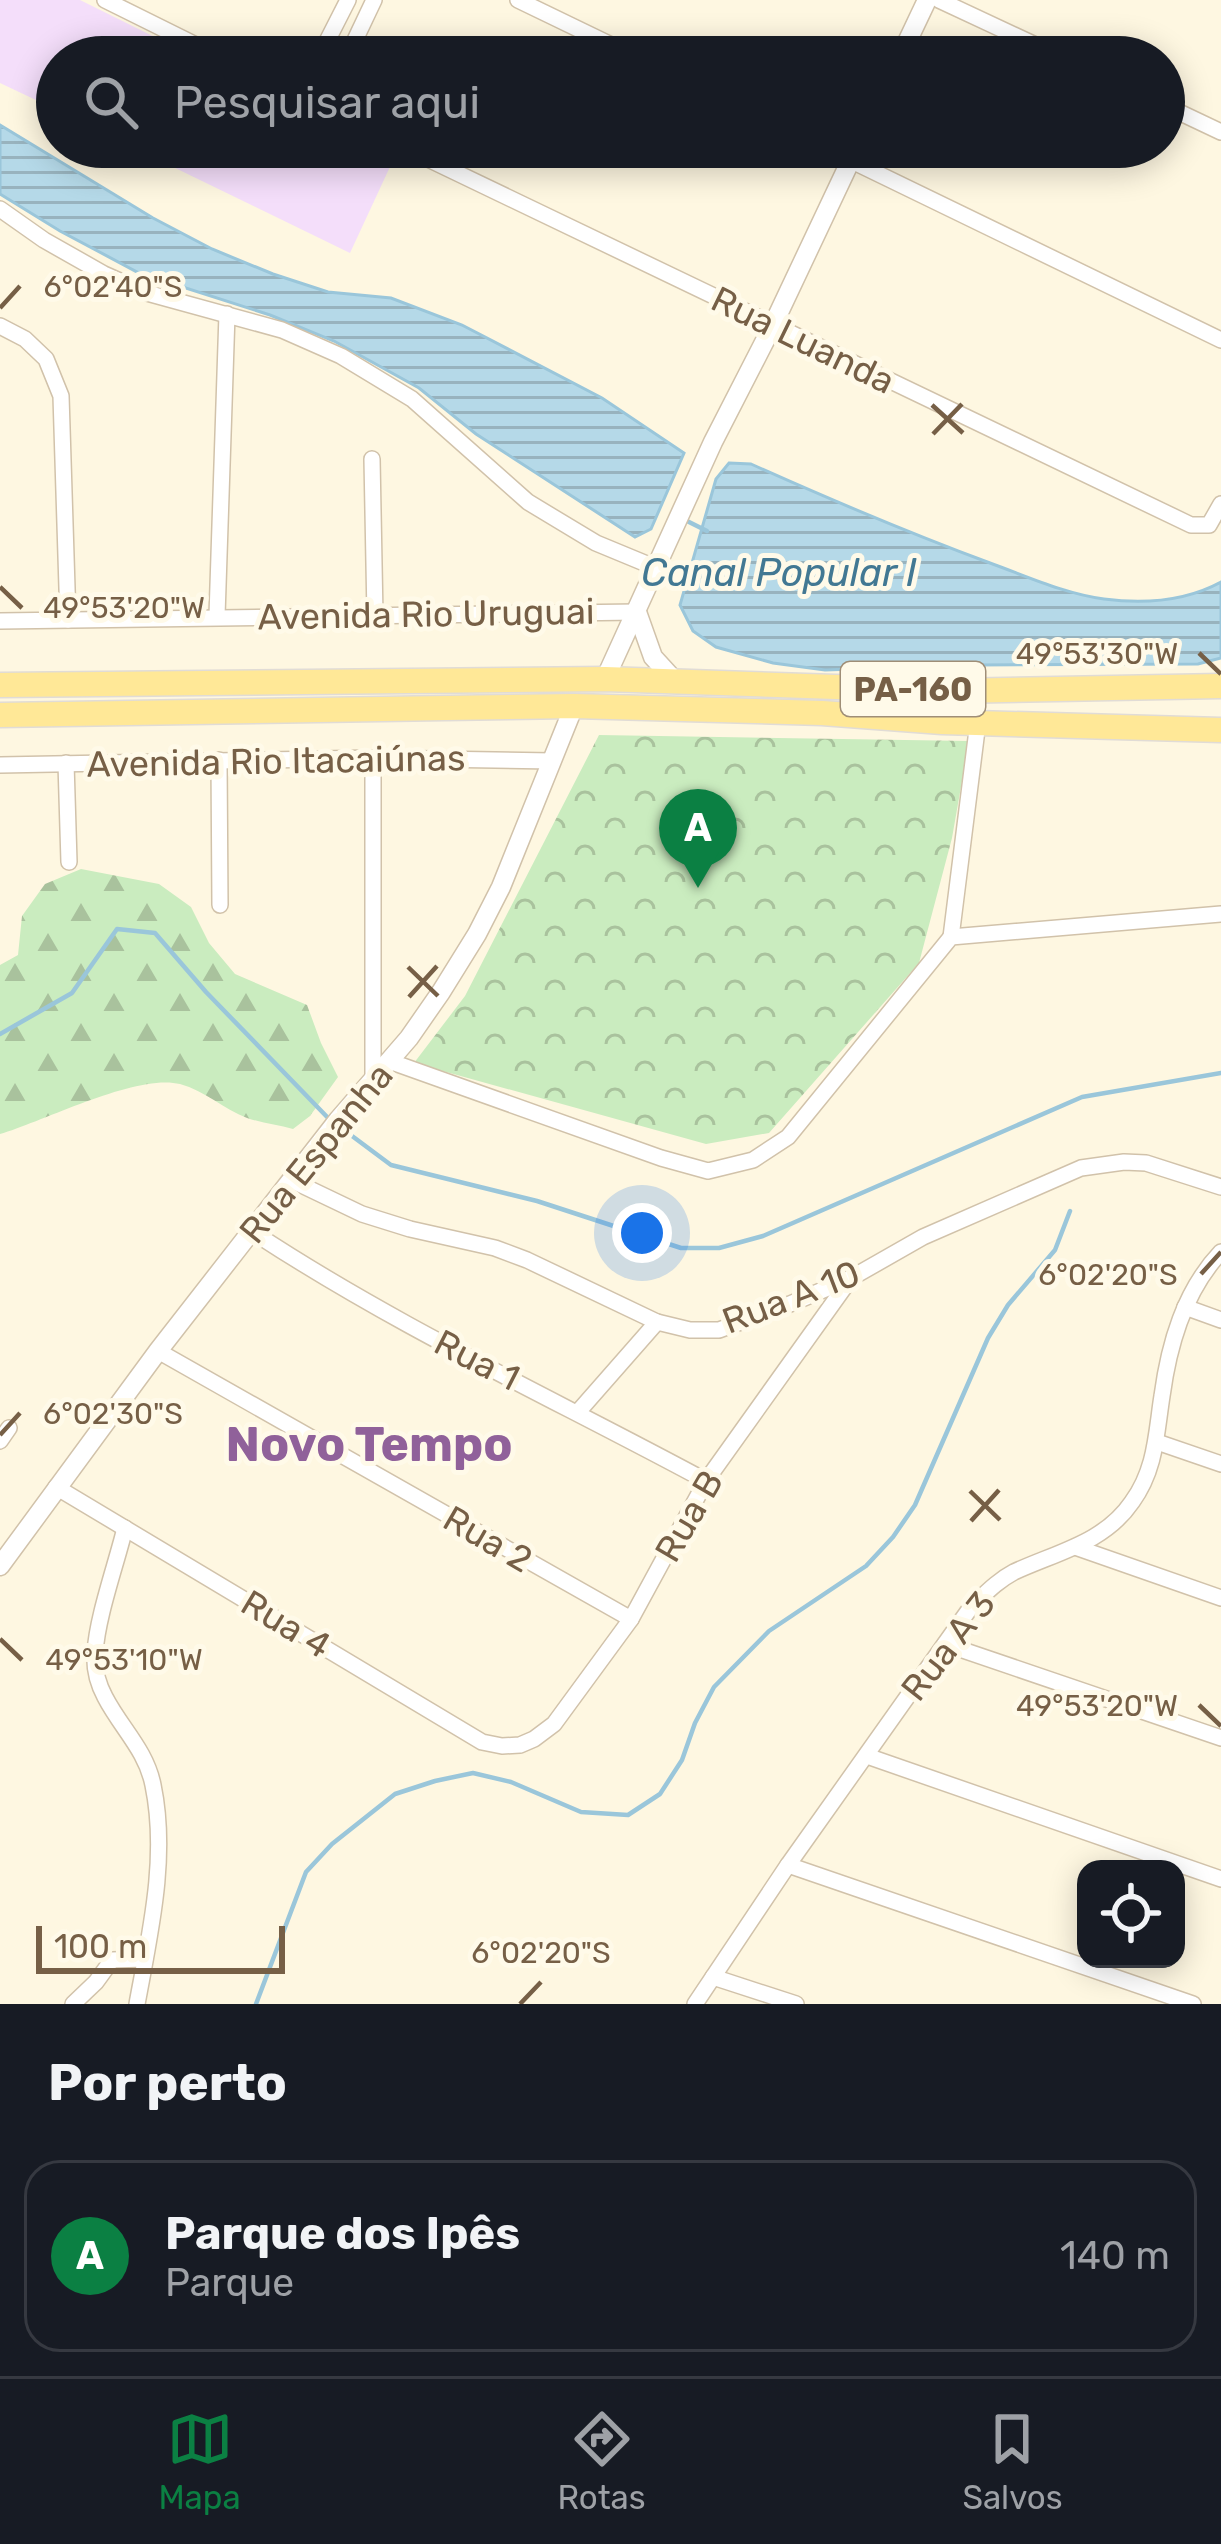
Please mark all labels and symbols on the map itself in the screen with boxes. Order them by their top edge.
text: 6°02'40"S [44,269,182,305]
street label: Rua Luanda [704,277,902,403]
water label: Canal Popular I [641,550,917,596]
text: 49°53'20"W [43,590,205,626]
street label: Avenida Rio Uruguai [257,590,595,638]
text: 49°53'30"W [1016,636,1178,672]
road number: PA-160 [841,662,985,716]
street label: Avenida Rio Itacaiúnas [86,736,466,786]
pin: A [659,789,737,888]
street label: Rua Espanha [230,1054,402,1252]
your location [612,1203,672,1263]
street label: Rua A 10 [716,1251,866,1343]
text: 6°02'20"S [1038,1257,1178,1293]
street label: Rua 1 [427,1321,527,1399]
text: 6°02'30"S [43,1396,183,1432]
district label: Novo Tempo [225,1416,513,1473]
street label: Rua B [646,1463,732,1569]
street label: Rua 2 [436,1497,540,1581]
street label: Rua 4 [234,1581,338,1667]
street label: Rua A 3 [892,1583,1004,1709]
text: 49°53'10"W [45,1642,203,1678]
text: 49°53'20"W [1016,1688,1178,1724]
scale bar [36,1920,285,1973]
text: 6°02'20"S [471,1935,611,1971]

